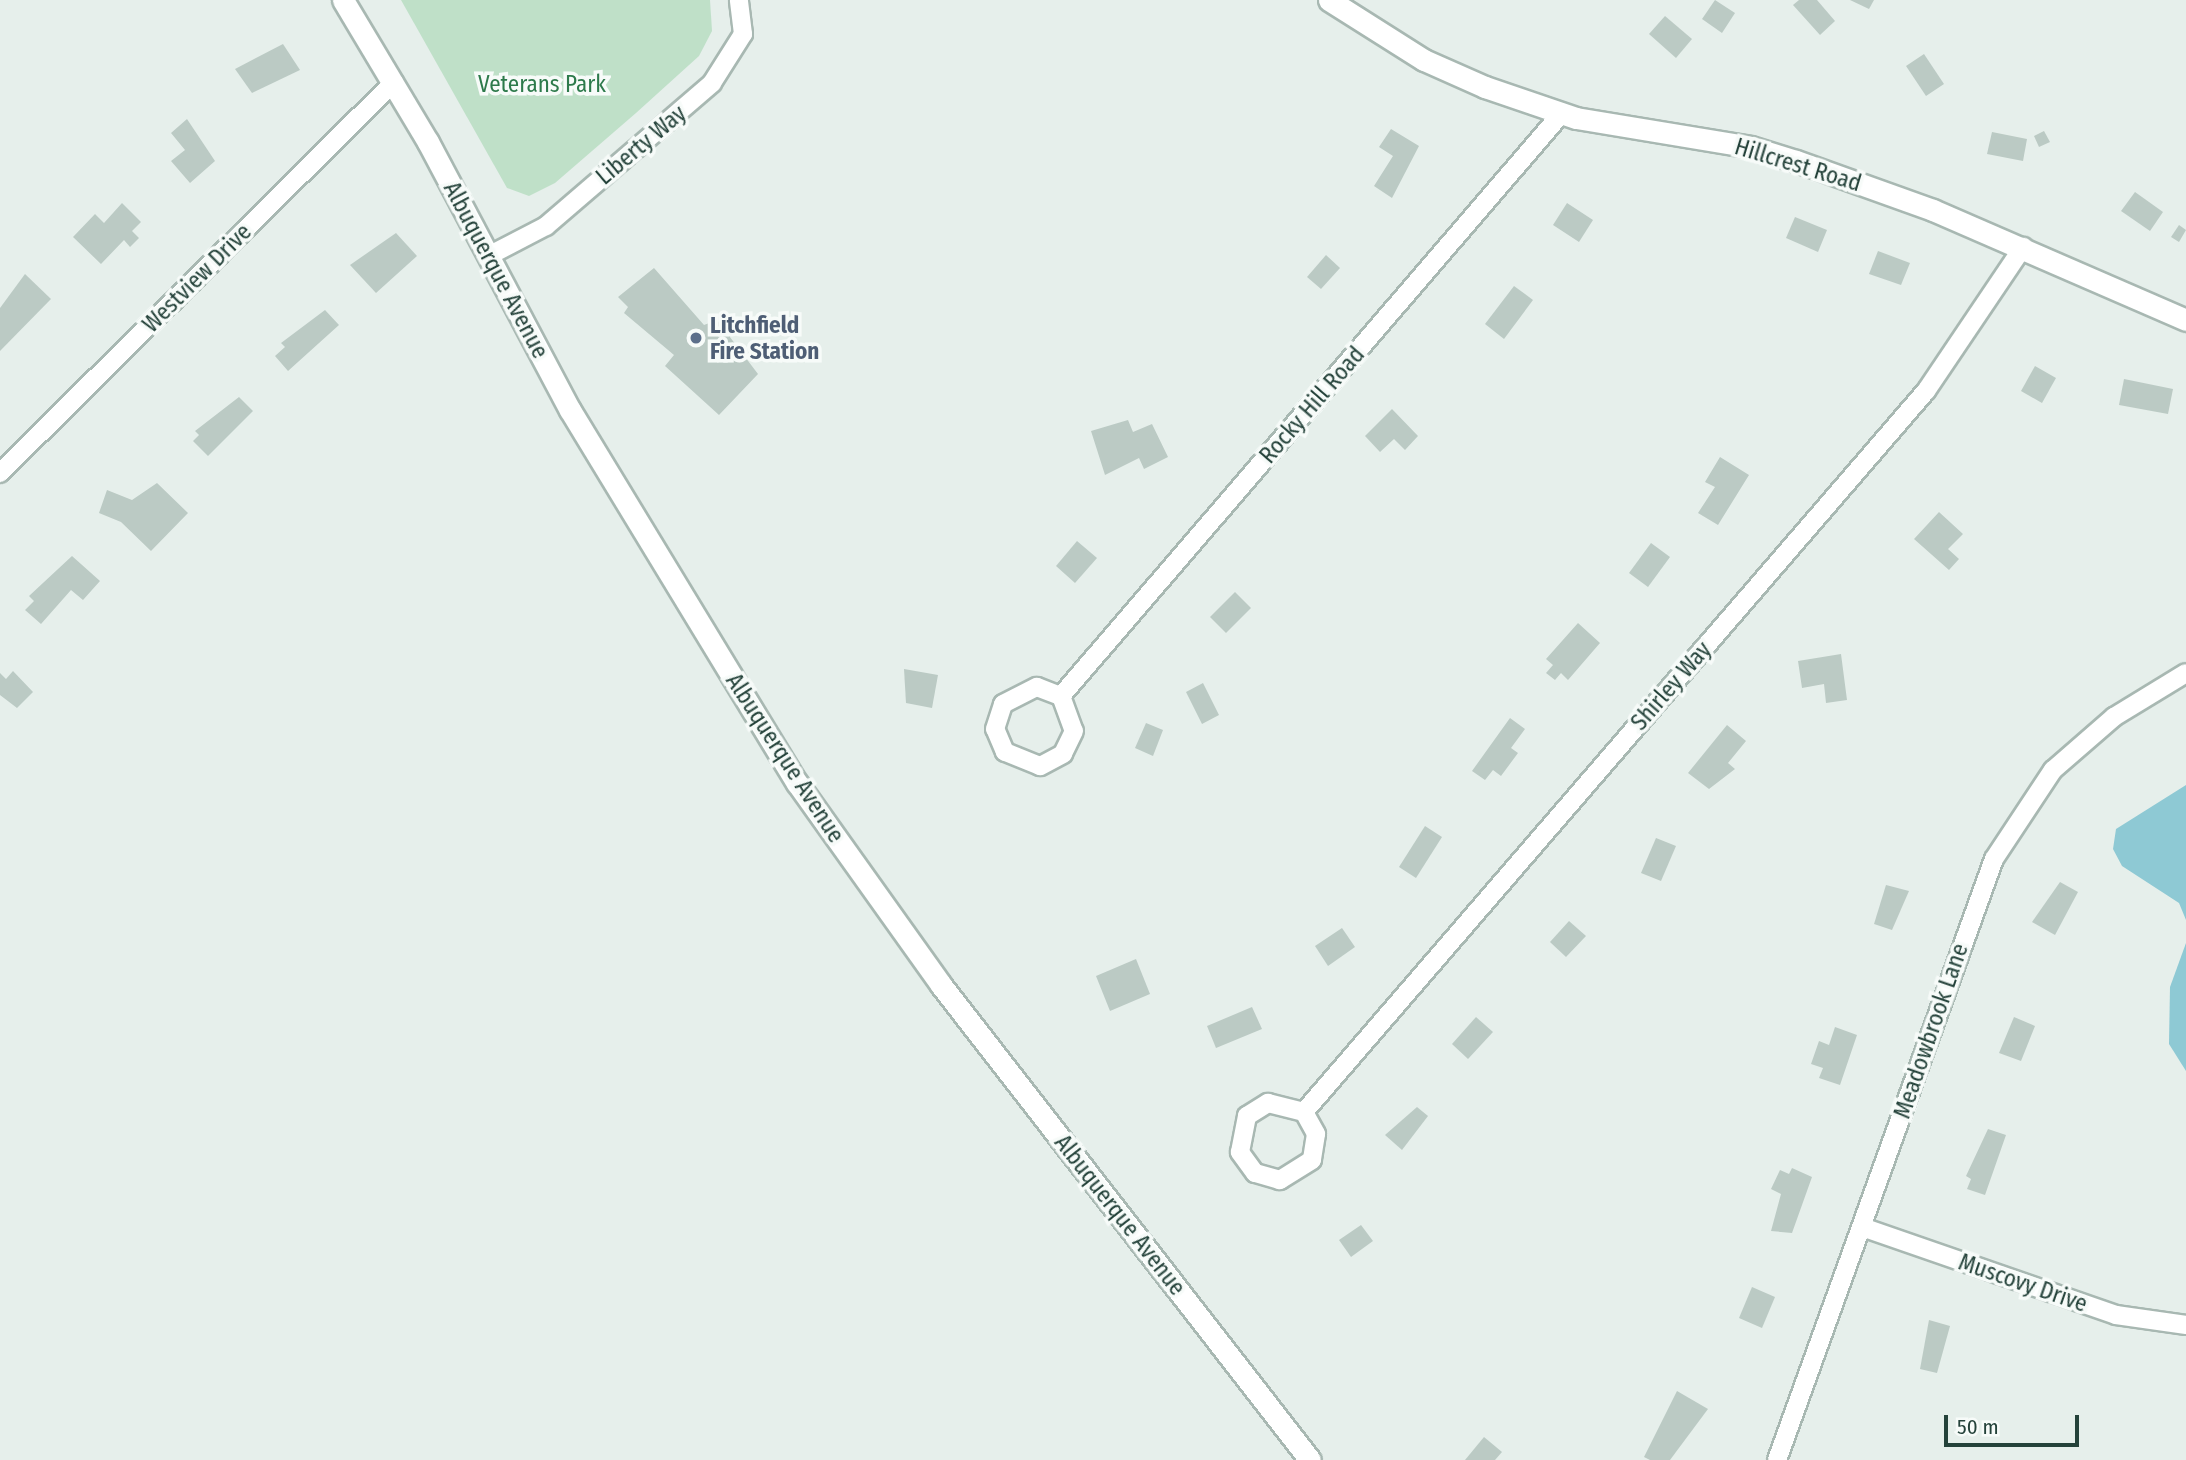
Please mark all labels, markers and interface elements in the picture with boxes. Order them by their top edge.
park label: Veterans Park [478,70,606,98]
street label: Liberty Way [591,100,691,190]
street label: Hillcrest Road [1731,133,1865,197]
street label: Albuquerque Avenue [438,177,554,363]
street label: Westview Drive [137,218,257,338]
place label: Litchfield Fire Station [710,311,819,365]
marker: Litchfield Fire Station [688,330,704,346]
street label: Rocky Hill Road [1254,341,1370,469]
street label: Shirley Way [1625,636,1717,736]
street label: Albuquerque Avenue [720,668,850,848]
street label: Meadowbrook Lane [1888,940,1974,1122]
street label: Albuquerque Avenue [1049,1129,1191,1301]
street label: Muscovy Drive [1955,1248,2091,1318]
scale bar [1948,1400,2083,1444]
text: 50 m [1957,1414,1999,1440]

